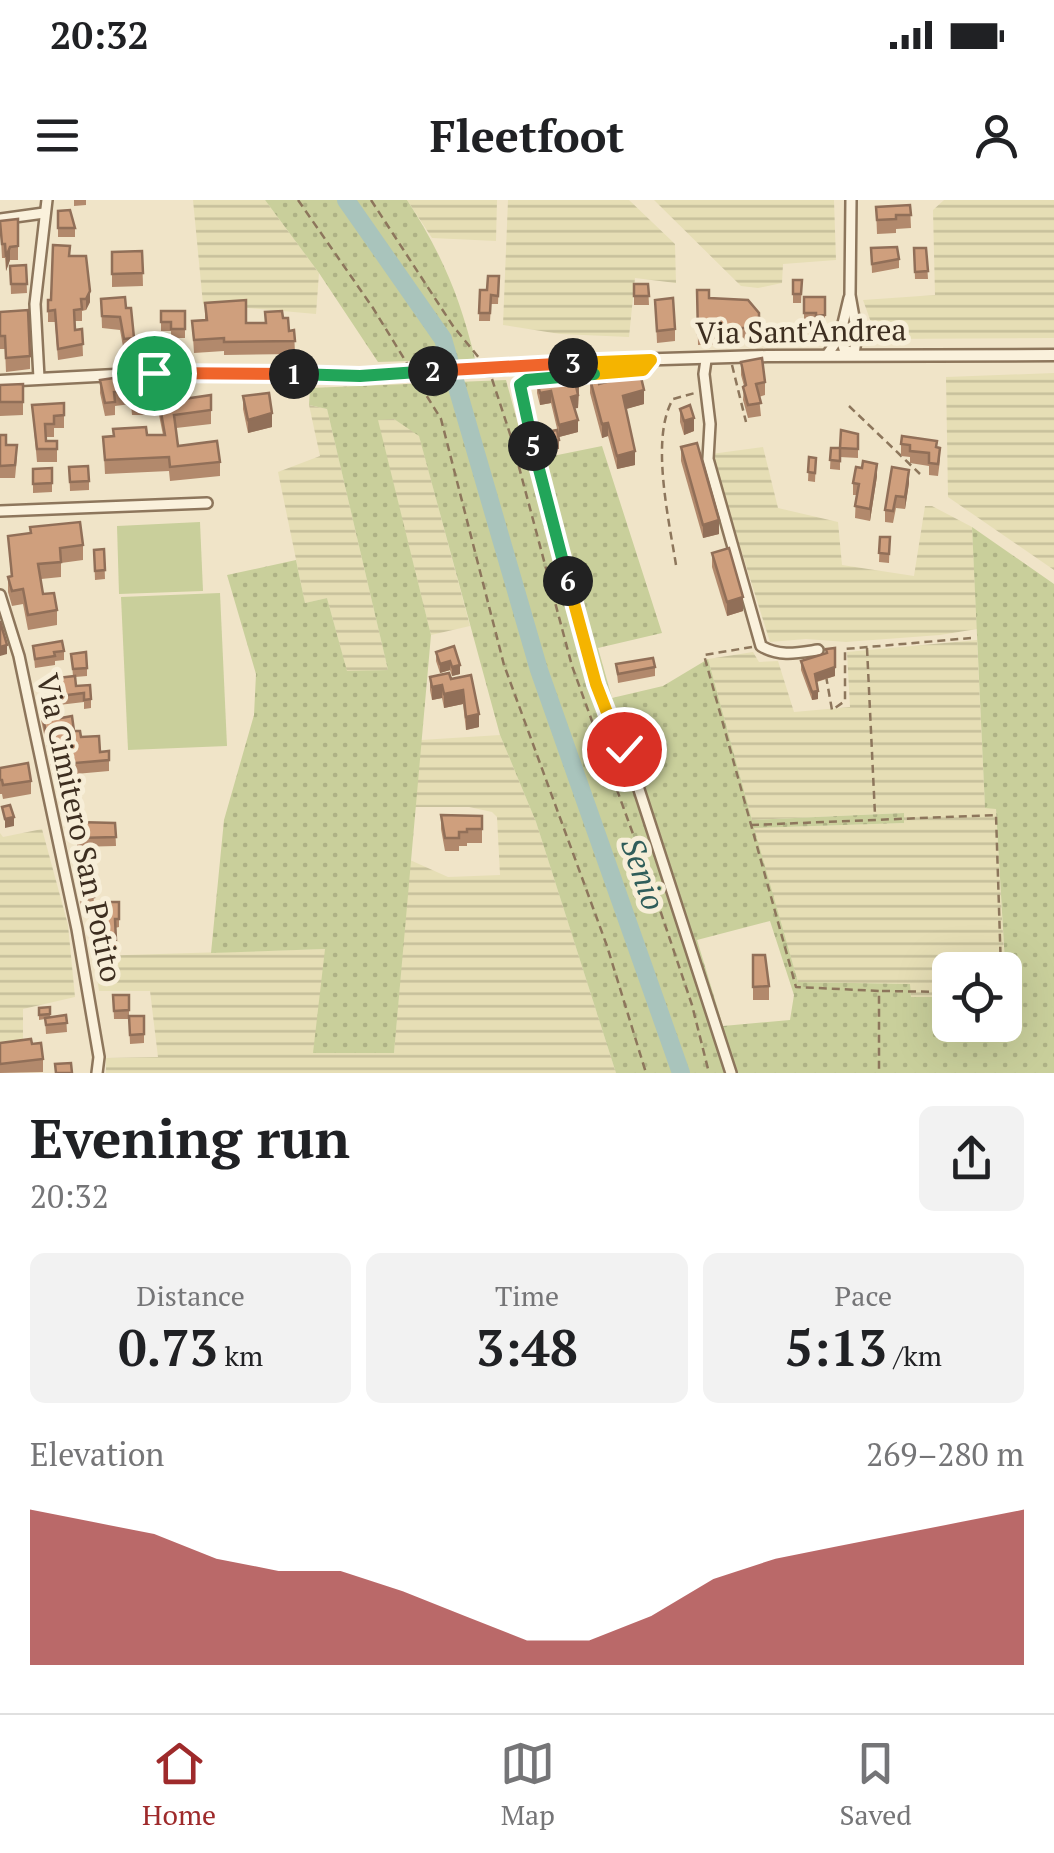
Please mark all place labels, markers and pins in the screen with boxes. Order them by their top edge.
pin [112,331,197,416]
pin: 3 [548,338,598,388]
pin: 2 [408,346,458,396]
pin: 1 [269,349,319,399]
pin: 5 [508,421,558,471]
pin: 6 [543,556,593,606]
pin [582,707,667,792]

